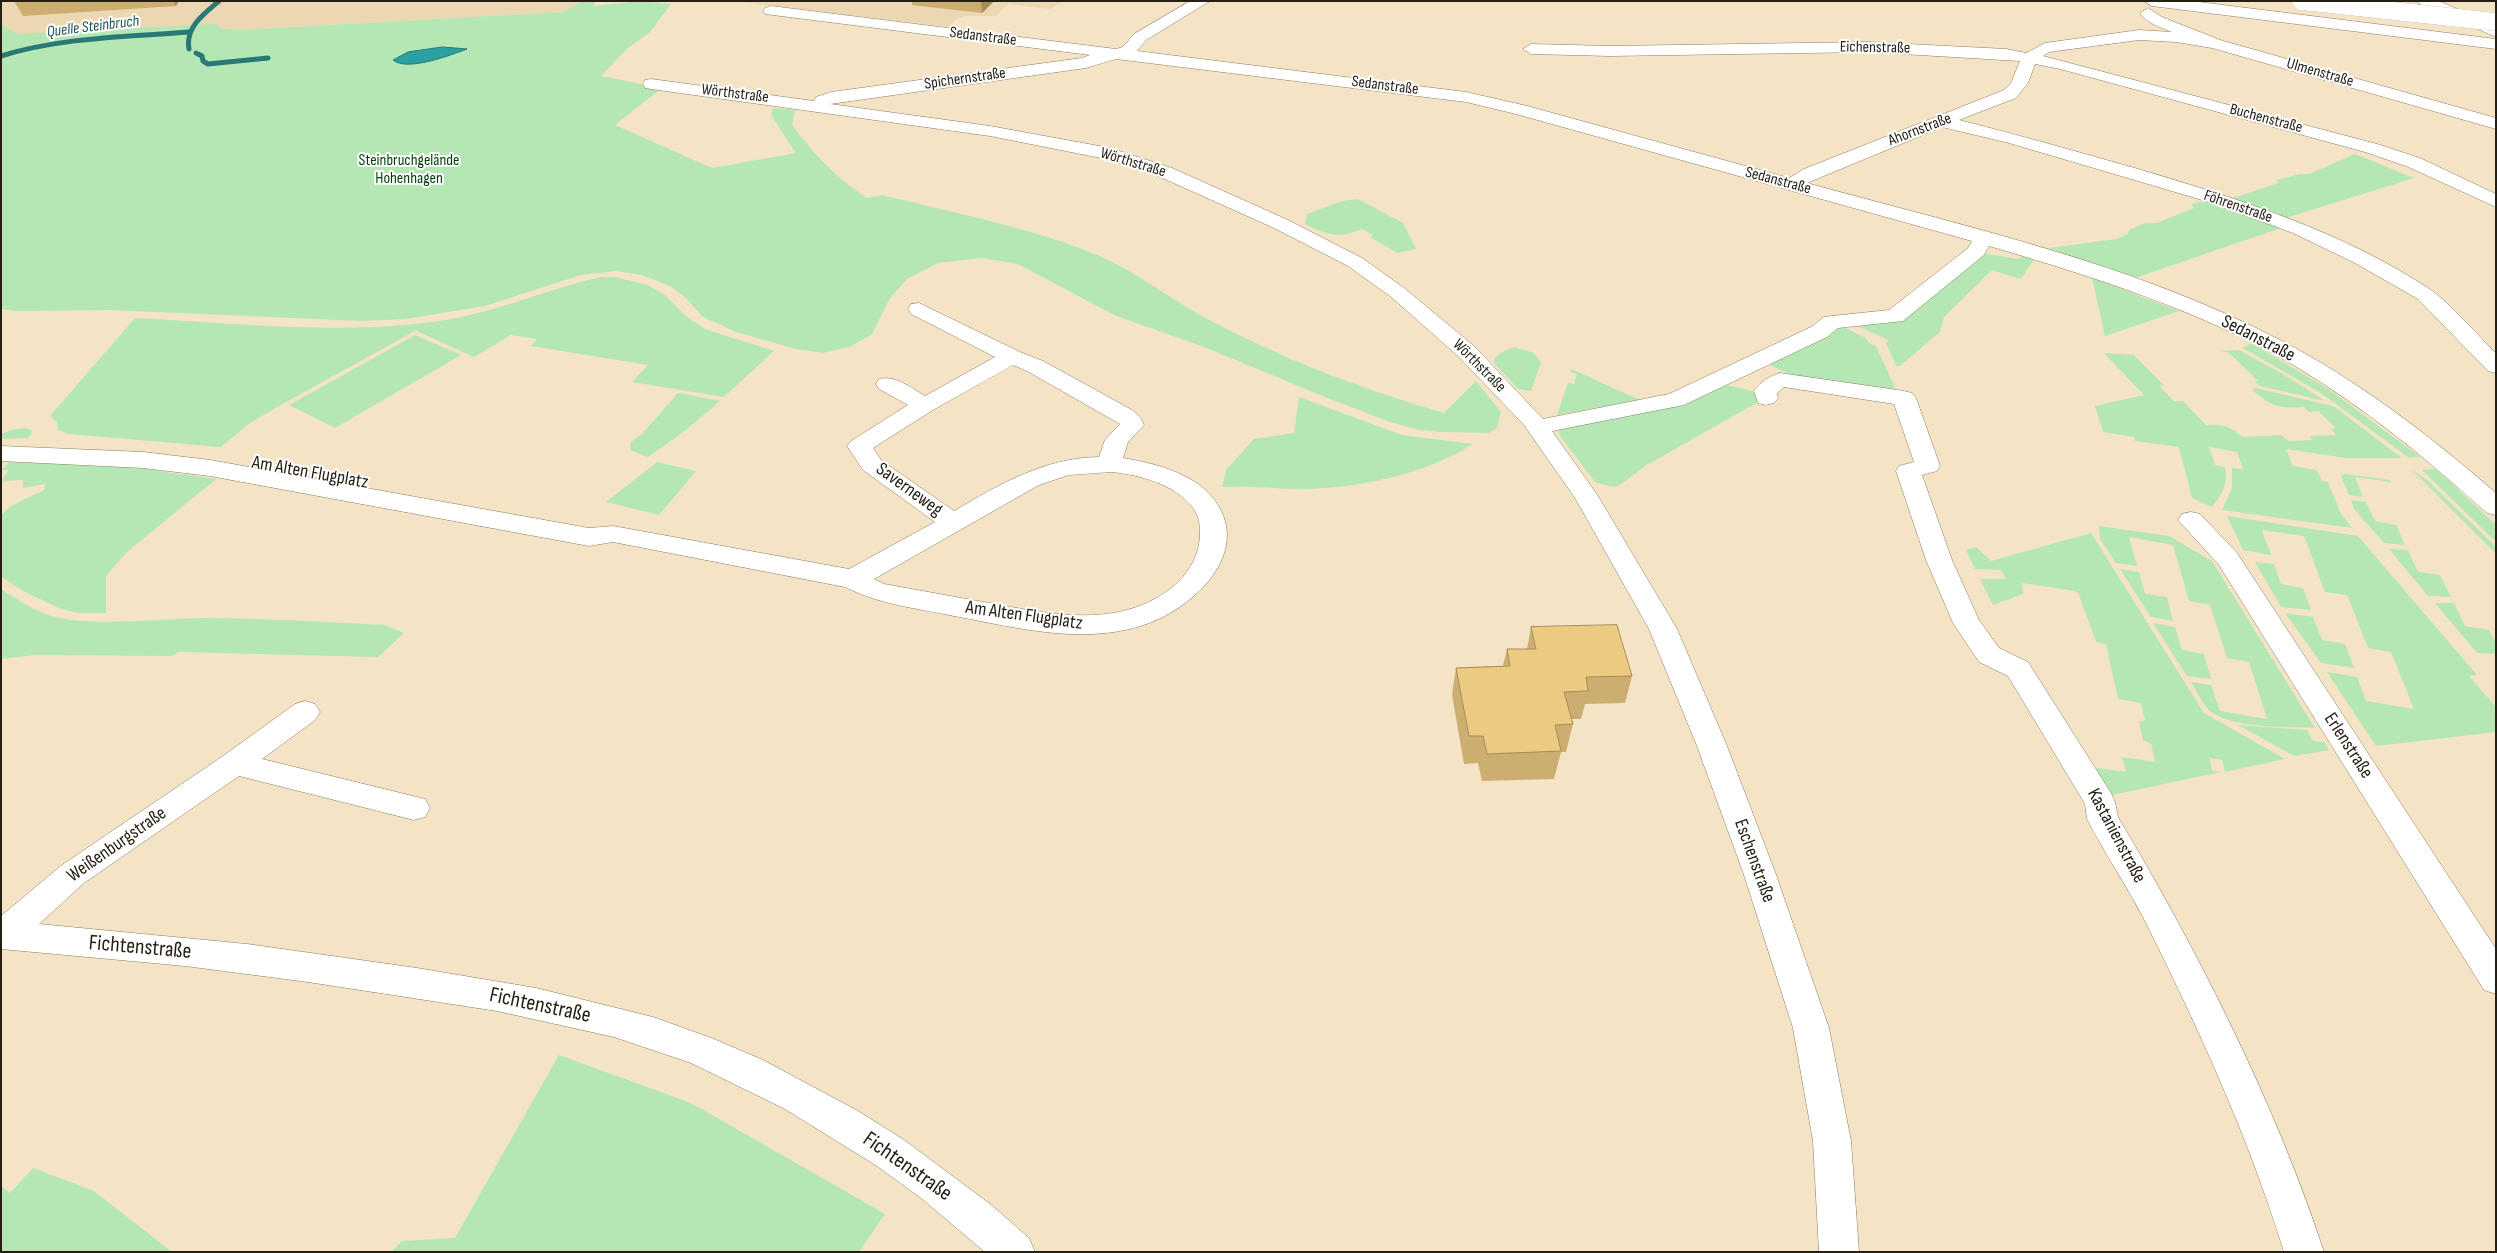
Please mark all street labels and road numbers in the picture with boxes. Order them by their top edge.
street label: Sedanstraße [948,23,1018,51]
street label: Eichenstraße [1840,38,1910,58]
street label: Ulmenstraße [2284,54,2356,92]
street label: Spichernstraße [923,64,1007,94]
street label: Sedanstraße [1350,72,1420,100]
street label: Wörthstraße [700,80,770,108]
street label: Buchenstraße [2227,100,2305,138]
street label: Ahornstraße [1886,109,1954,151]
street label: Wörthstraße [1098,144,1168,182]
street label: Sedanstraße [1743,163,1813,199]
street label: Föhrenstraße [2201,186,2275,228]
street label: Sedanstraße [2217,311,2299,367]
street label: Wörthstraße [1448,335,1510,397]
street label: Am Alten Flugplatz [250,452,370,494]
street label: Saverneweg [871,458,947,522]
street label: Am Alten Flugplatz [964,597,1084,635]
street label: Erlenstraße [2318,709,2378,783]
street label: Kastanienstraße [2082,785,2150,887]
street label: Weißenburgstraße [63,802,171,888]
street label: Eschenstraße [1728,816,1780,906]
street label: Fichtenstraße [88,930,192,966]
street label: Fichtenstraße [487,982,593,1030]
street label: Fichtenstraße [857,1127,957,1207]

